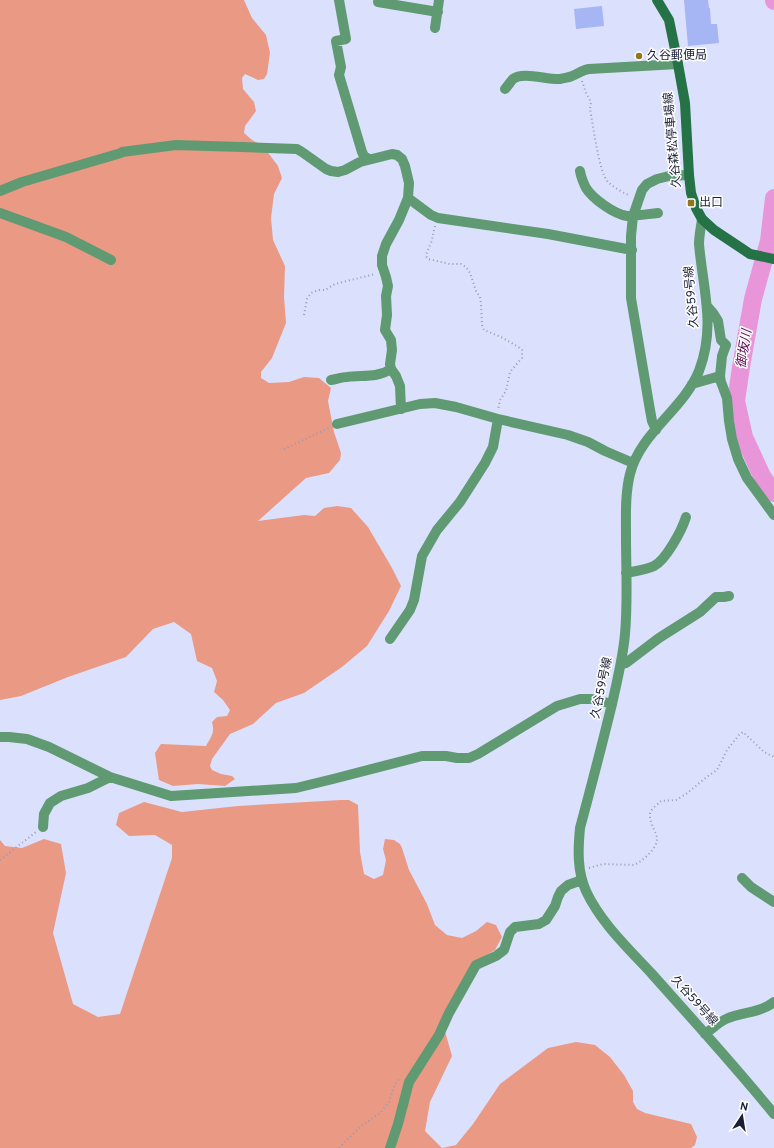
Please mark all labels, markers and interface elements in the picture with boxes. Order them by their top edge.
place label: 久谷郵便局 [647,48,707,64]
marker: 久谷郵便局 [634,51,644,61]
street label: 久谷森松停車場線 [661,91,685,189]
place label: 出口 [699,195,723,211]
marker: 出口 [686,198,696,208]
street label: 久谷59号線 [681,265,703,329]
water label: 御坂川 [734,327,756,370]
street label: 久谷59号線 [588,656,616,720]
street label: 久谷59号線 [667,972,721,1030]
north arrow [722,1096,762,1136]
text: N [739,1100,749,1115]

